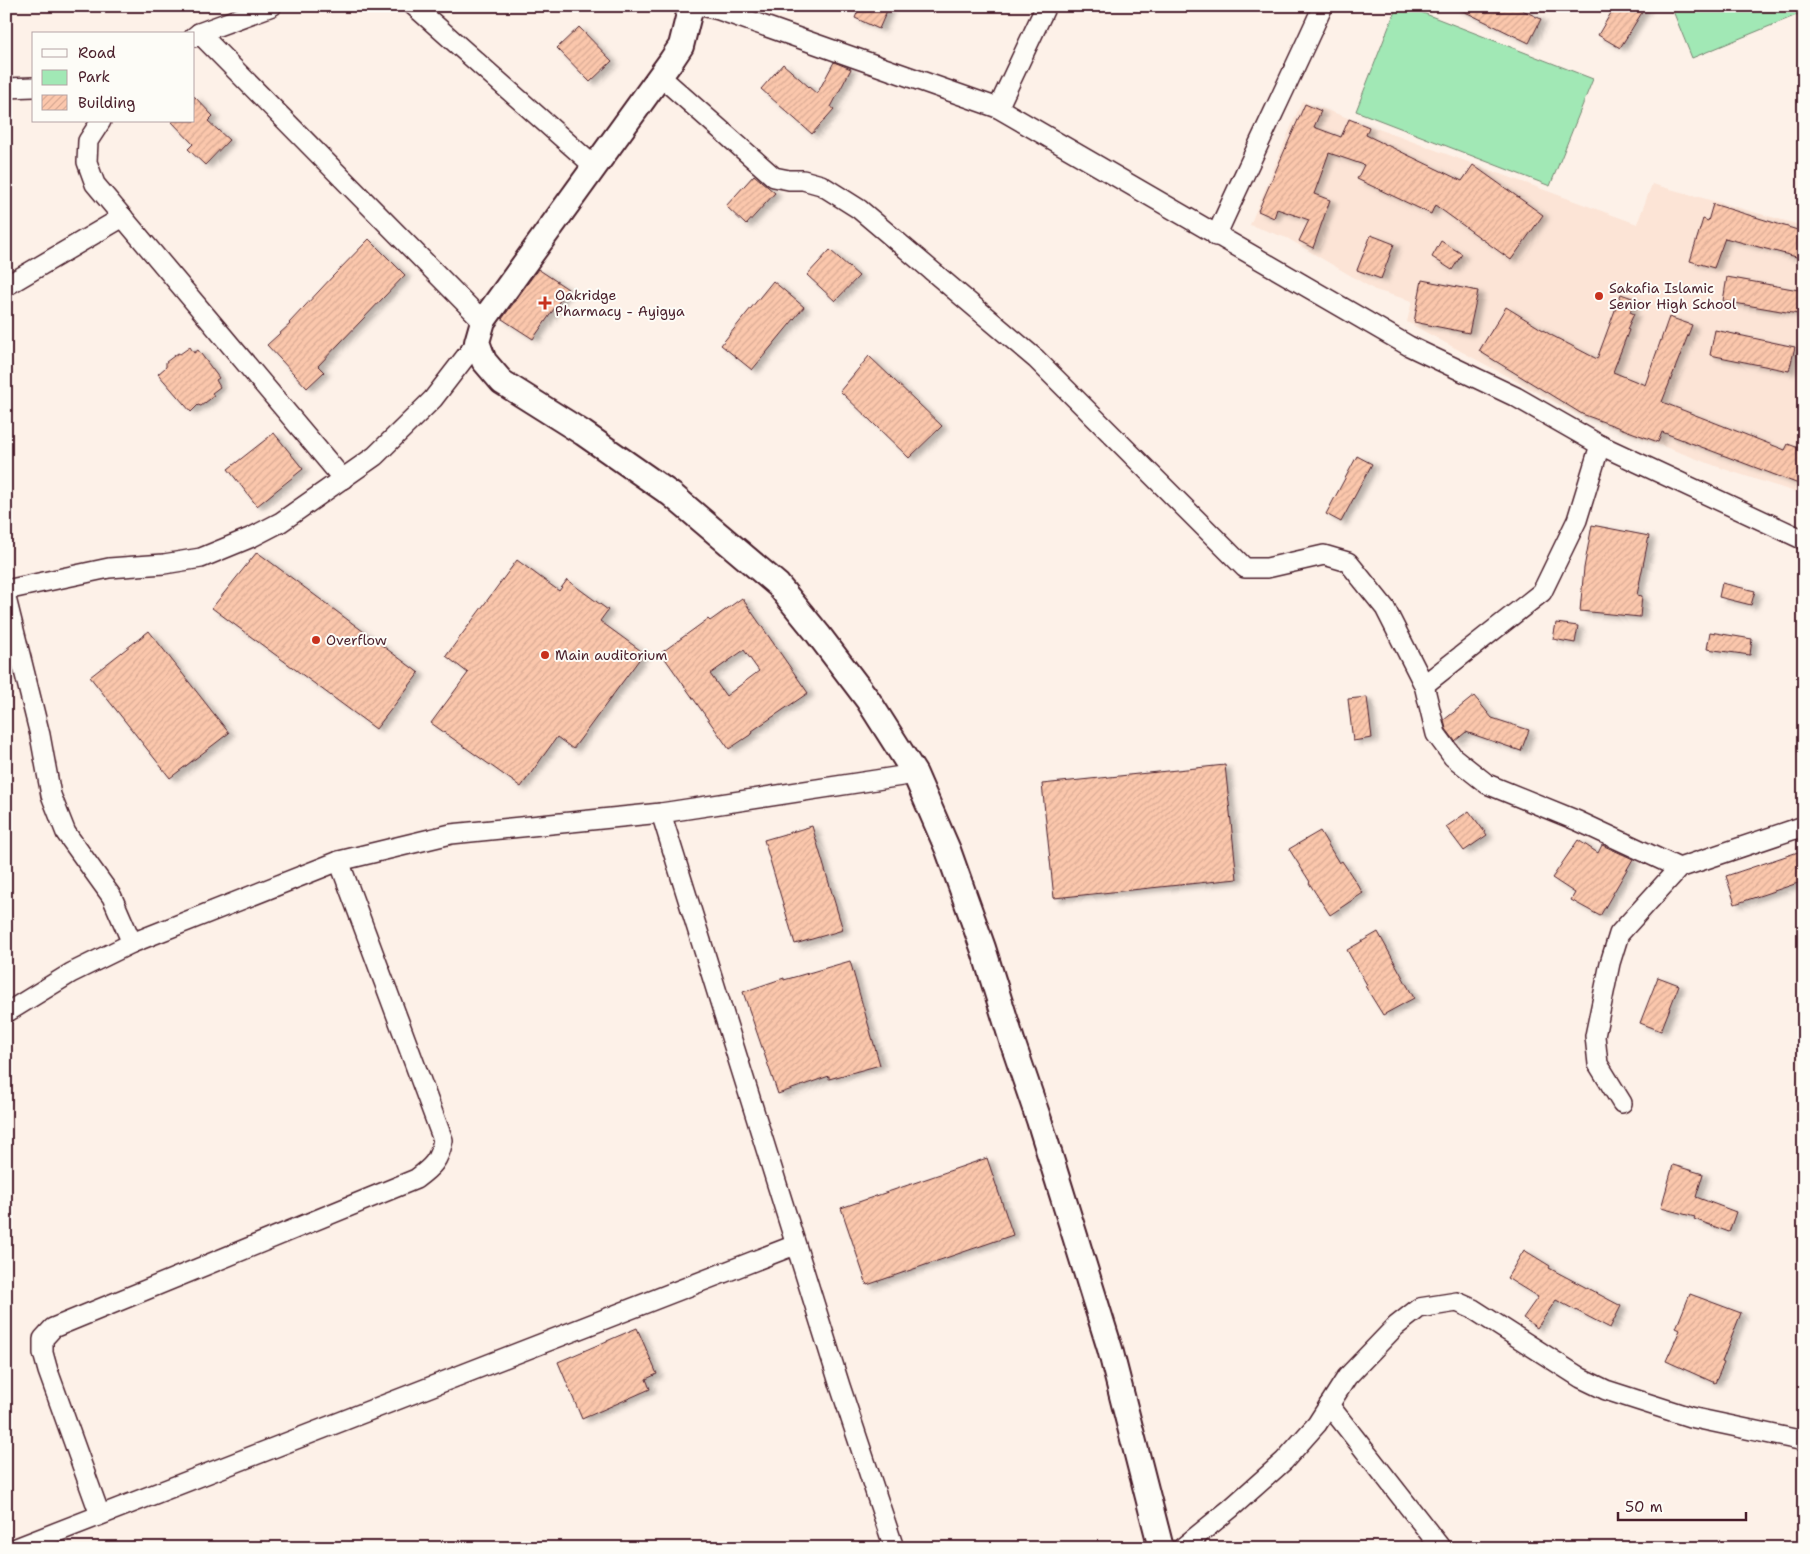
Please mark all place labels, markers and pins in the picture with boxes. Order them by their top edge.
place label: Sakafia Islamic Senior High School [1609,279,1737,313]
place label: Oakridge Pharmacy - Ayigya [555,286,685,320]
marker: Sakafia Islamic Senior High School [1593,290,1605,302]
marker: Oakridge Pharmacy - Ayigya [539,297,551,309]
place label: Overflow [326,631,387,649]
marker: Overflow [310,634,322,646]
place label: Main auditorium [555,646,667,664]
marker: Main auditorium [539,649,551,661]

